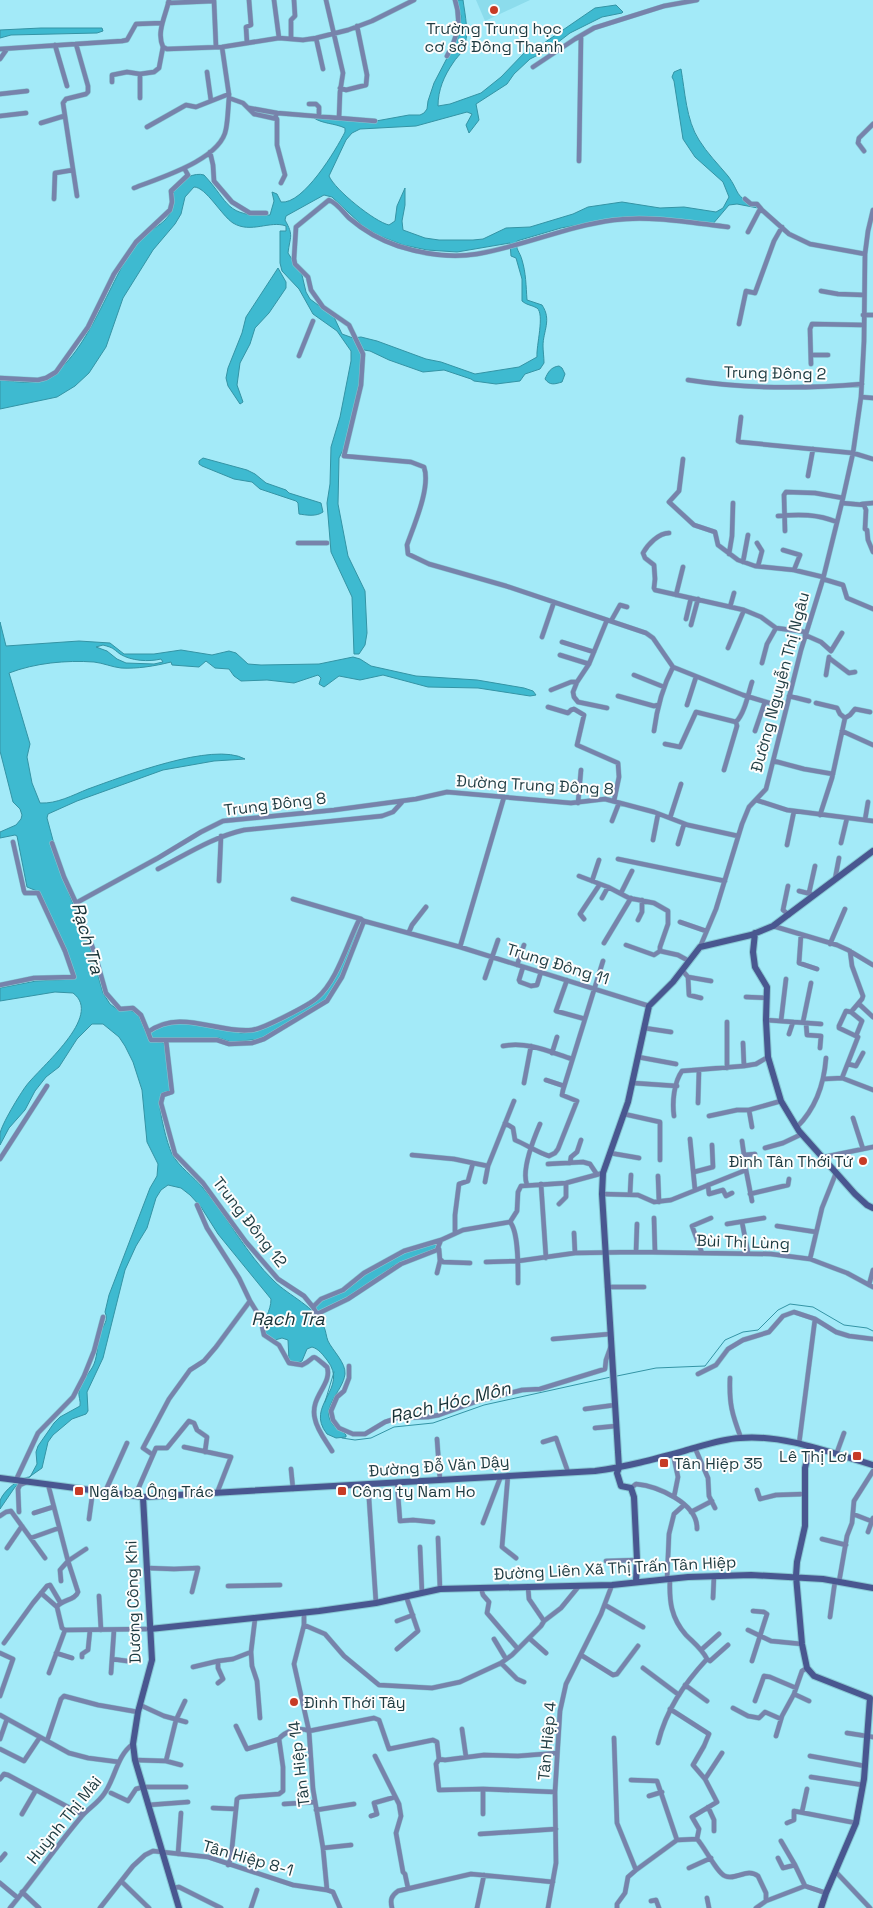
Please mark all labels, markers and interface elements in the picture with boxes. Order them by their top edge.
marker: Trường Trung học cơ sở Đông Thạnh [488,4,500,16]
place label: Trường Trung học cơ sở Đông Thạnh [425,18,563,57]
street label: Trung Đông 2 [724,362,826,384]
street label: Đường Nguyễn Thị Ngâu [746,590,814,774]
street label: Đường Trung Đông 8 [456,770,614,800]
street label: Trung Đông 8 [223,787,327,821]
water label: Rạch Tra [67,900,109,977]
street label: Trung Đông 11 [504,938,612,990]
place label: Đình Tân Thới Tứ [729,1151,853,1172]
marker: Đình Tân Thới Tứ [857,1155,869,1167]
street label: Trung Đông 12 [208,1172,292,1272]
street label: Bùi Thị Lùng [696,1230,790,1254]
water label: Rạch Tra [251,1307,325,1330]
water label: Rạch Hóc Môn [387,1376,514,1428]
place label: Lê Thị Lơ [779,1446,847,1467]
marker: Lê Thị Lơ [851,1450,863,1462]
street label: Đường Đỗ Văn Dậy [368,1451,510,1481]
place label: Tân Hiệp 35 [674,1453,763,1474]
marker: Tân Hiệp 35 [658,1457,670,1469]
place label: Ngã ba Ông Trác [89,1481,214,1502]
place label: Công ty Nam Ho [352,1481,476,1502]
marker: Ngã ba Ông Trác [73,1485,85,1497]
marker: Công ty Nam Ho [336,1485,348,1497]
street label: Dương Công Khi [120,1540,146,1664]
street label: Đường Liên Xã Thị Trấn Tân Hiệp [493,1551,737,1585]
place label: Đình Thới Tây [304,1692,406,1713]
marker: Đình Thới Tây [288,1696,300,1708]
street label: Tân Hiệp 4 [533,1701,561,1781]
street label: Tân Hiệp 14 [283,1720,315,1808]
street label: Huỳnh Thị Mài [22,1772,106,1868]
street label: Tân Hiệp 8-1 [200,1835,296,1881]

